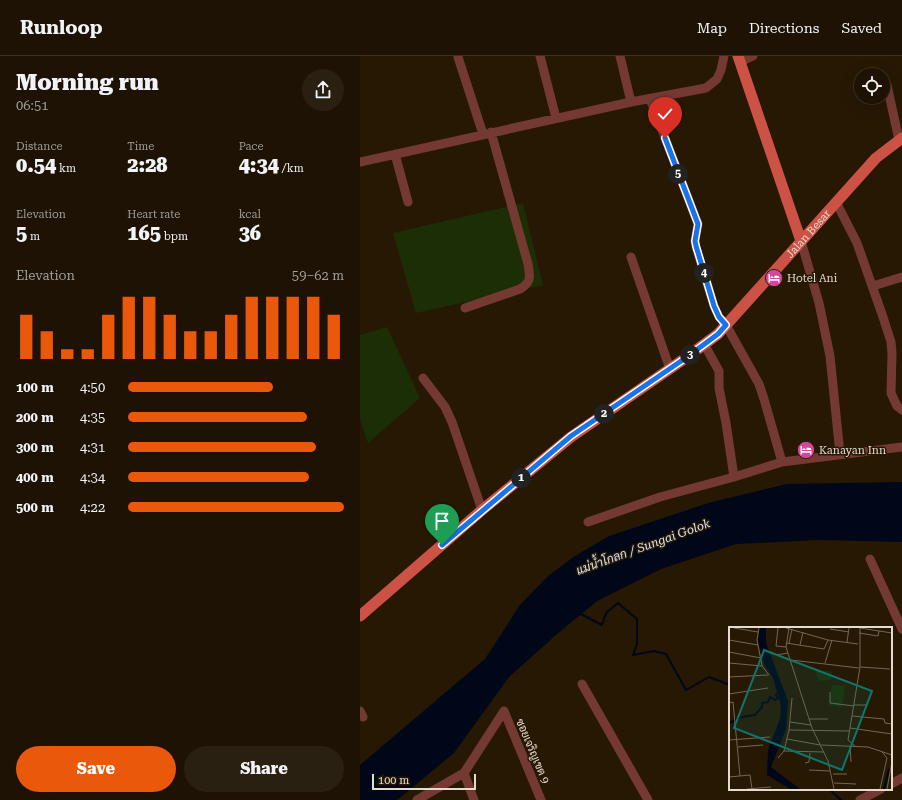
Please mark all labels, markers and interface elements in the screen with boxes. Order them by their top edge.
text: Runloop [20,16,103,39]
text: Map [697,20,727,36]
text: Directions [749,20,819,36]
text: Saved [841,20,882,36]
map controls [854,68,890,104]
button: locate [854,68,890,104]
button: share [302,69,344,111]
text: Morning run [16,70,159,95]
pin [648,97,682,138]
text: 06:51 [16,98,48,113]
icon: check [654,103,676,125]
text: Distance [16,140,63,153]
text: Time [127,140,154,153]
text: Pace [239,140,263,153]
text: 0.54 [16,153,56,177]
text: 2:28 [127,153,168,177]
text: 4:34 [239,153,279,177]
text: km [56,162,76,175]
text: /km [279,162,304,175]
pin: 5 [668,164,688,184]
text: 5 [675,167,681,180]
street label: Jalan Besar [783,207,834,261]
text: Elevation [16,208,66,221]
text: Heart rate [127,208,180,221]
text: kcal [239,208,261,221]
text: 5 [16,221,27,245]
text: 165 [127,221,161,245]
text: 36 [239,221,261,245]
text: m [27,230,40,243]
text: bpm [161,230,188,243]
pin: 4 [694,263,714,283]
text: 4 [701,266,707,279]
text: Elevation [16,268,75,283]
text: 59–62 m [292,268,344,283]
hotel icon: Hotel Ani [764,268,784,288]
place label: Hotel Ani [787,272,838,285]
pin: 3 [680,345,700,365]
text: 3 [687,348,693,361]
text: 100 m [16,380,54,395]
text: 4:50 [80,380,105,395]
pin: 2 [594,404,614,424]
text: 2 [601,407,607,420]
text: 200 m [16,410,54,425]
text: 4:35 [80,410,105,425]
text: 300 m [16,440,54,455]
text: 4:31 [80,440,105,455]
hotel icon: Kanayan Inn [796,440,816,460]
place label: Kanayan Inn [819,444,886,457]
pin: 1 [511,468,531,488]
text: 400 m [16,470,54,485]
text: 4:34 [80,470,105,485]
text: 1 [518,471,524,484]
text: 500 m [16,500,54,515]
text: 4:22 [80,500,105,515]
pin [425,504,459,545]
icon: arrive [431,510,453,532]
water label: แม่น้ำโกลก / Sungai Golok [573,512,712,578]
inset map [729,627,892,790]
street label: ซอยเจริญเขต 9 [513,717,552,786]
button: Save [16,746,176,792]
button: Share [184,746,344,792]
scale bar [372,772,476,791]
text: 100 m [378,774,409,787]

